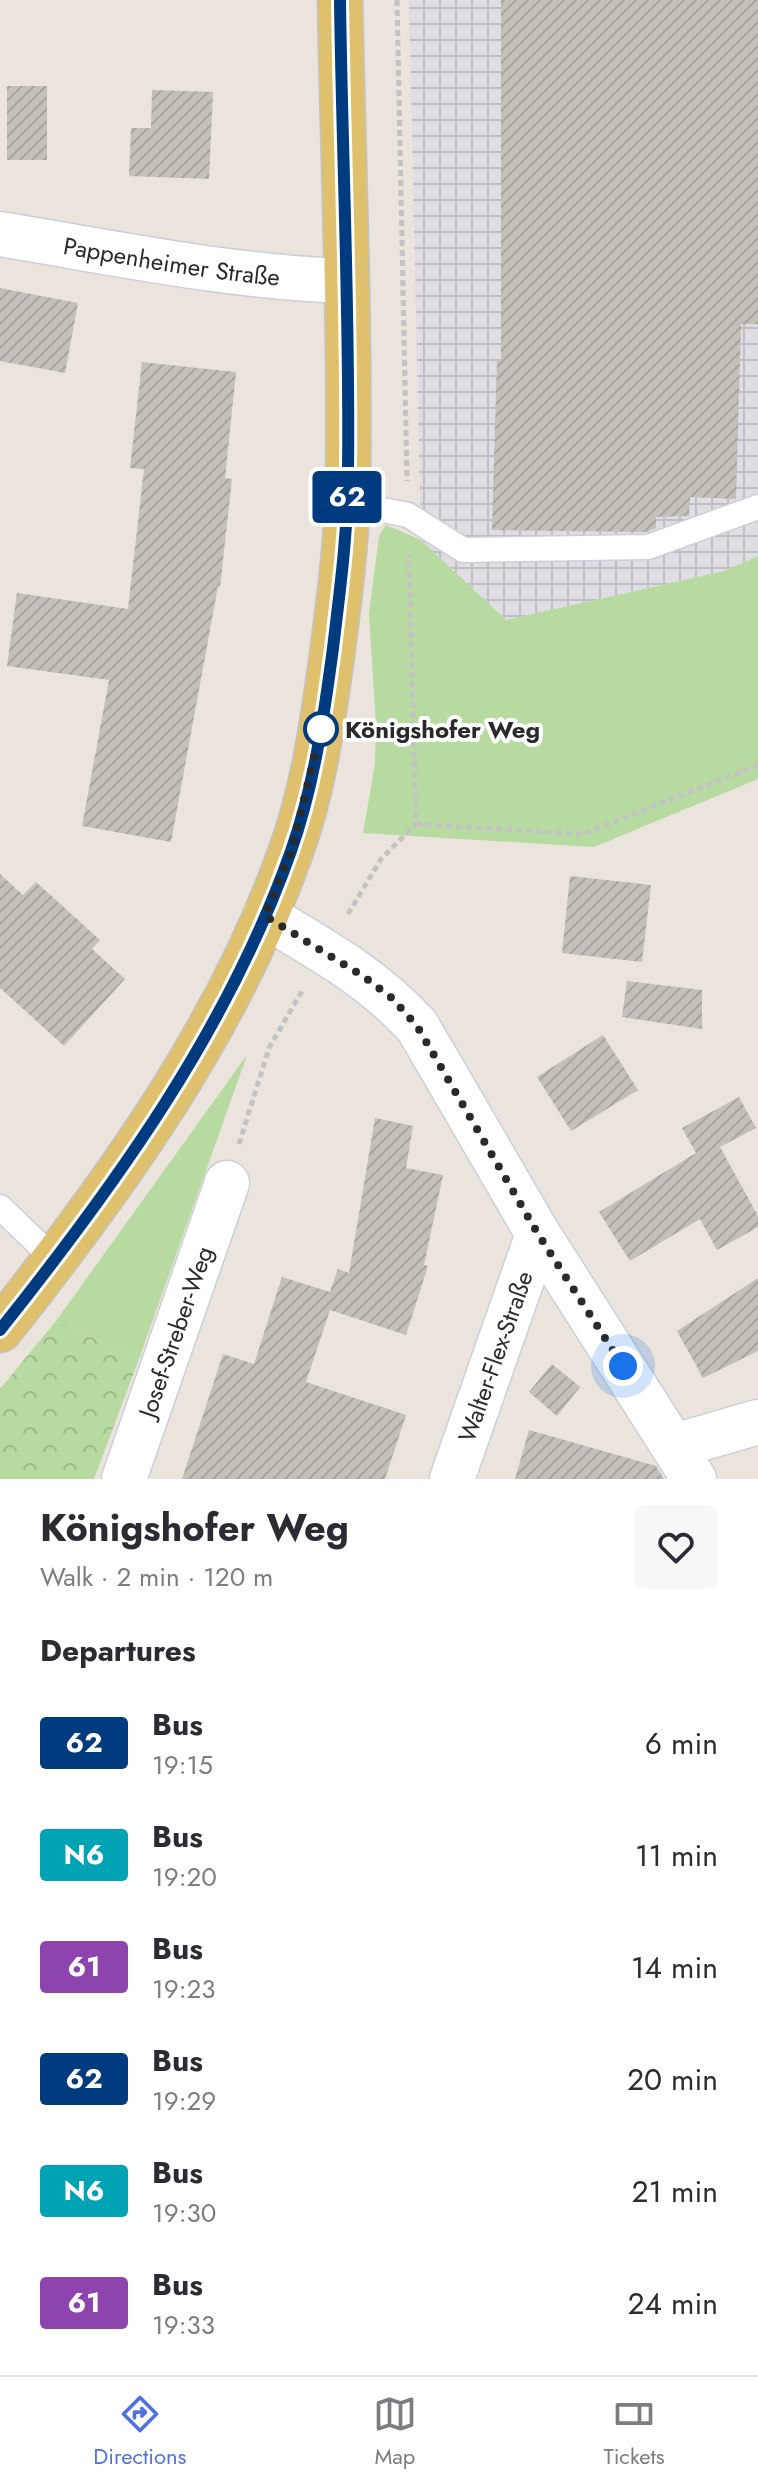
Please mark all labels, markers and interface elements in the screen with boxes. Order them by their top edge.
street label: Pappenheimer Straße [61,228,282,294]
line badge: 62 [311,471,383,523]
text: 62 [328,476,366,517]
marker: Königshofer Weg [304,712,338,746]
place label: Königshofer Weg [345,712,540,747]
street label: Josef-Streber-Weg [128,1241,221,1425]
street label: Walter-Flex-Straße [449,1266,541,1447]
your location [603,1346,643,1386]
text: Königshofer Weg [40,1500,349,1555]
button: heart [634,1505,718,1589]
text: Walk · 2 min · 120 m [40,1558,273,1596]
text: Departures [40,1629,196,1672]
text: Bus [152,1703,203,1746]
text: 62 [65,1722,103,1763]
text: 6 min [645,1722,718,1765]
text: 19:15 [152,1746,213,1784]
text: Bus [152,1815,203,1858]
text: N6 [64,1834,104,1875]
text: 11 min [635,1834,718,1877]
text: 19:20 [152,1858,217,1896]
text: Bus [152,1927,203,1970]
text: 61 [68,1946,100,1987]
text: 14 min [631,1946,718,1989]
text: 19:23 [152,1970,215,2008]
text: Bus [152,2039,203,2082]
text: 62 [65,2058,103,2099]
text: 20 min [627,2058,718,2101]
text: 19:29 [152,2082,216,2120]
text: Bus [152,2151,203,2194]
text: N6 [64,2170,104,2211]
text: 21 min [631,2170,718,2213]
text: 19:30 [152,2194,216,2232]
text: Bus [152,2263,203,2306]
text: 61 [68,2282,100,2323]
text: 24 min [627,2282,718,2325]
text: 19:33 [152,2306,215,2344]
tab: Directions [93,2392,186,2472]
tab: Map [373,2392,417,2472]
tab: Tickets [603,2392,665,2472]

